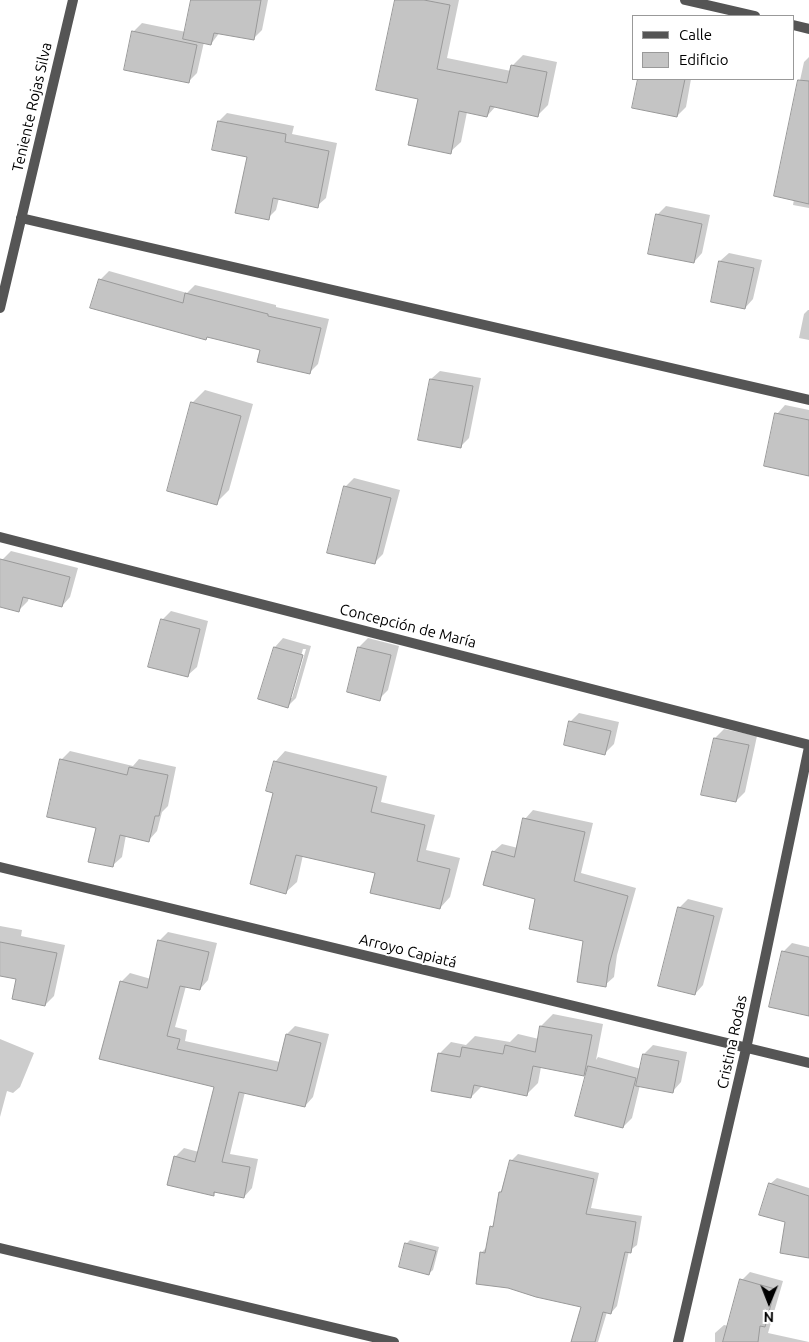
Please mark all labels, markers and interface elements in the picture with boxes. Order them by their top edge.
legend [632,15,794,80]
text: Calle [679,26,712,43]
street label: Teniente Rojas Silva [8,40,56,174]
text: Edificio [679,51,728,68]
street label: Concepción de María [338,600,478,652]
street label: Arroyo Capiatá [357,930,459,972]
street label: Cristina Rodas [713,993,751,1091]
north arrow [744,1277,794,1327]
text: N [763,1309,774,1325]

